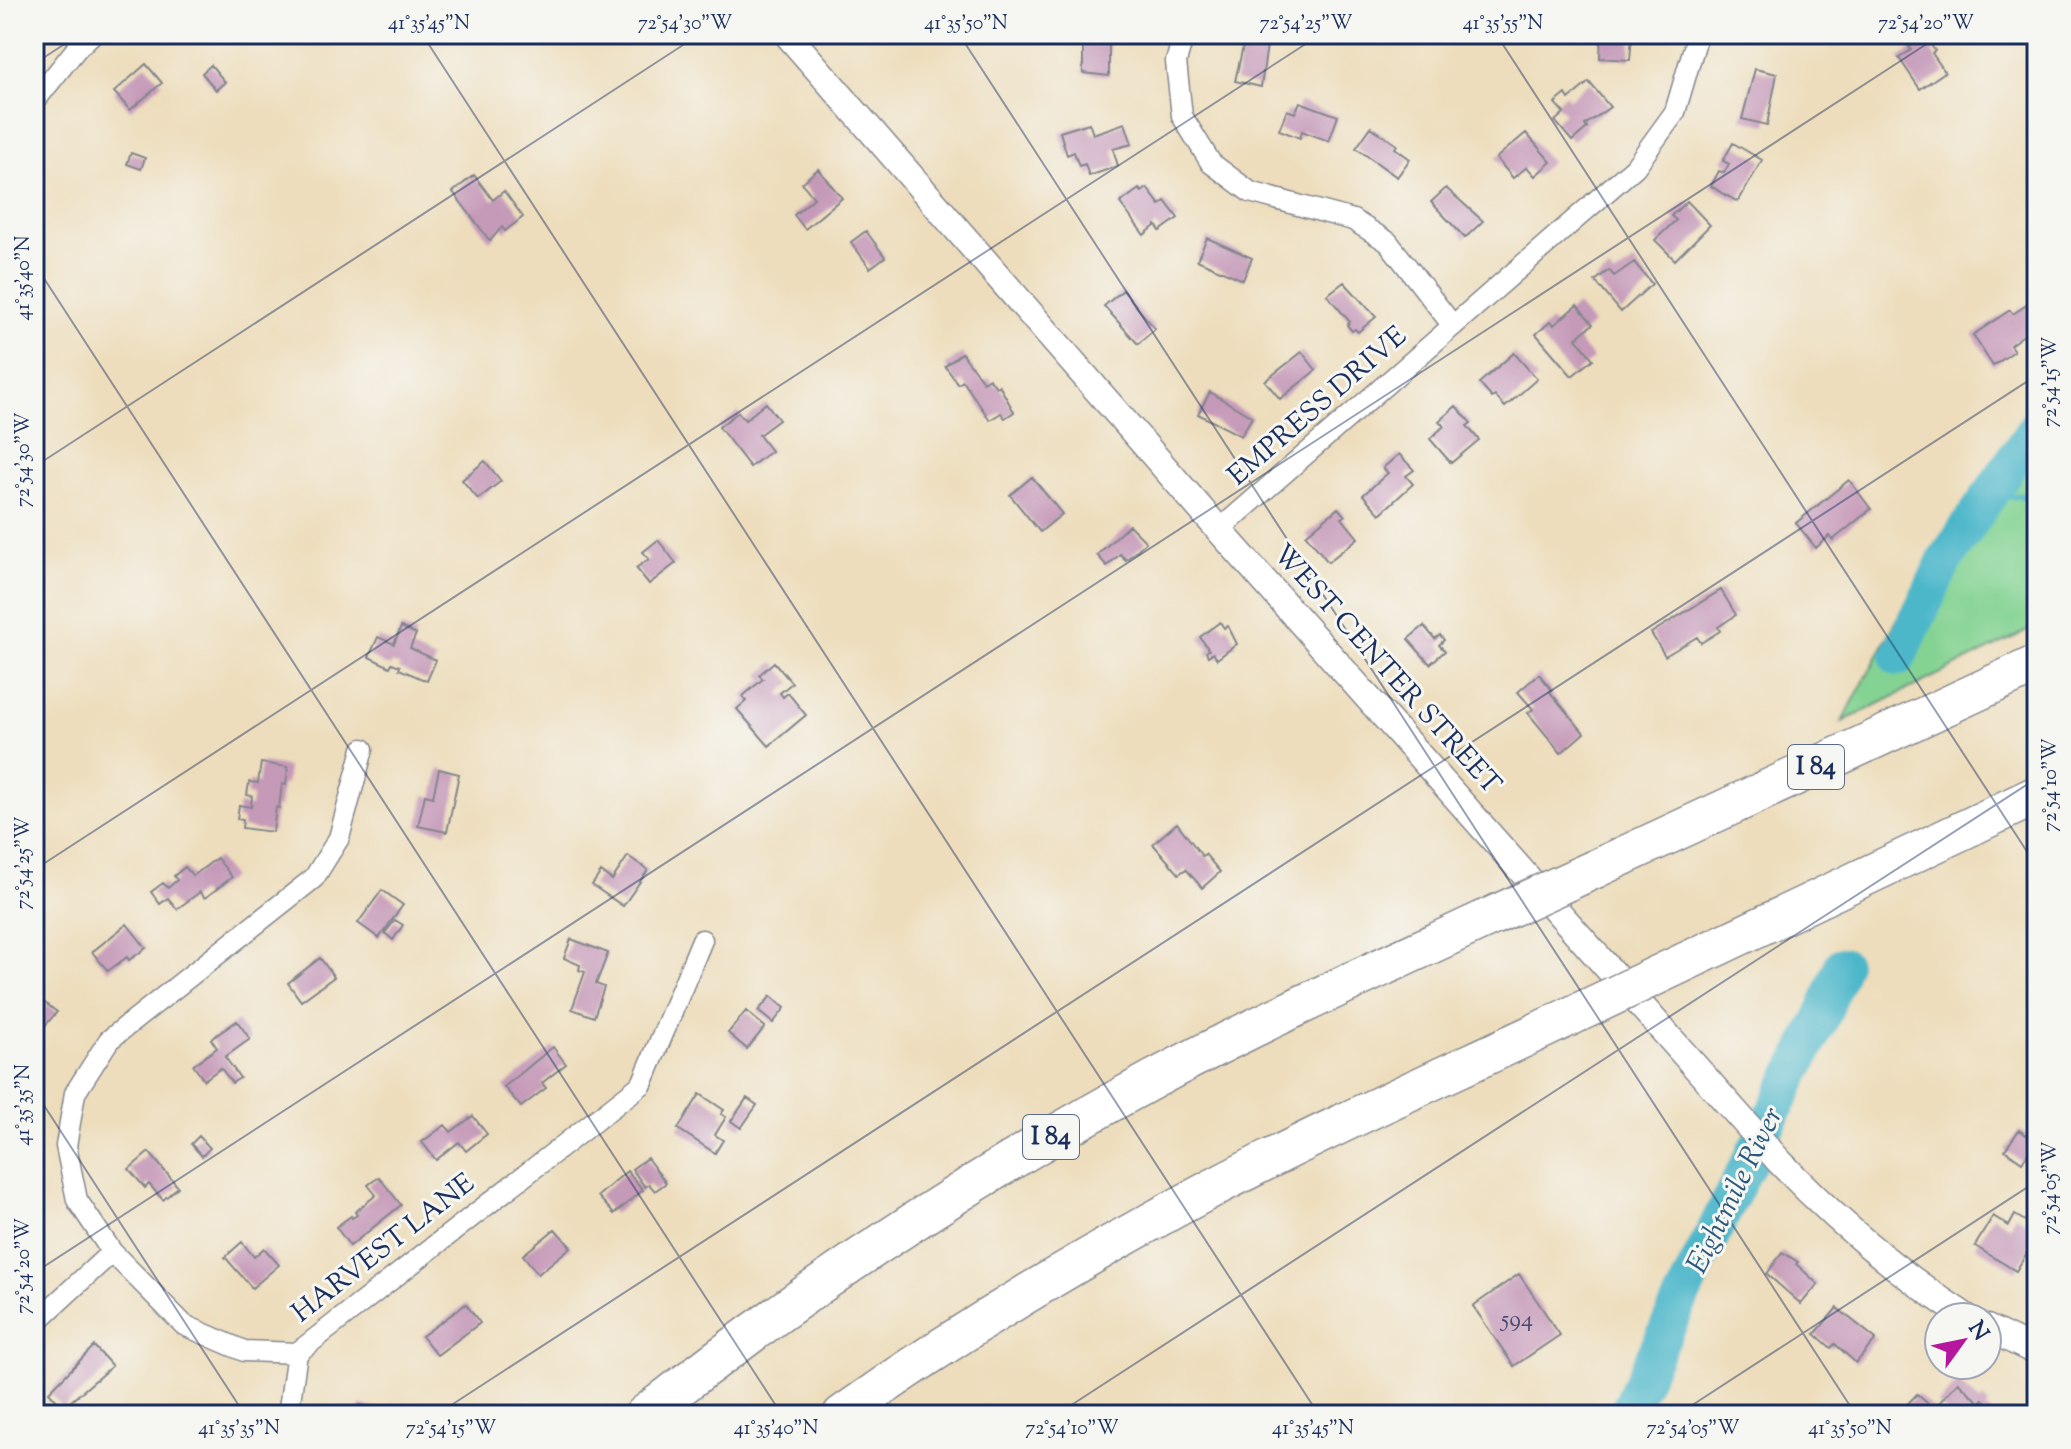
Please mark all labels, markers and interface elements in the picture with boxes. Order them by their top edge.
text: 41°35'45"N [388,10,470,39]
text: 72°54'30"W [638,10,732,39]
text: 41°35'50"N [924,10,1008,39]
text: 72°54'25"W [1260,10,1352,39]
text: 41°35'55"N [1463,10,1543,39]
text: 72°54'20"W [1878,10,1974,39]
text: 41°35'40"N [10,236,39,320]
street label: EMPRESS DRIVE [1220,318,1416,496]
text: 72°54'15"W [2037,337,2066,427]
text: 72°54'30"W [10,413,39,507]
street label: WEST CENTER STREET [1262,536,1510,804]
text: 72°54'10"W [2037,738,2066,832]
road number: I 84 [1788,745,1844,789]
text: 72°54'25"W [10,817,39,909]
text: 41°35'35"N [10,1064,39,1146]
water label: Eightmile River [1677,1100,1795,1282]
road number: I 84 [1023,1115,1079,1159]
text: 72°54'05"W [2037,1141,2066,1235]
street label: HARVEST LANE [284,1165,484,1333]
text: 72°54'20"W [10,1218,39,1314]
north arrow [1923,1301,2003,1381]
house number: 594 [1499,1303,1533,1337]
text: N [1959,1316,1996,1348]
text: 41°35'35"N [198,1415,280,1444]
text: 72°54'15"W [406,1415,496,1444]
text: 41°35'40"N [734,1415,818,1444]
text: 72°54'10"W [1025,1415,1119,1444]
text: 41°35'45"N [1272,1415,1354,1444]
text: 72°54'05"W [1646,1415,1740,1444]
text: 41°35'50"N [1808,1415,1892,1444]

